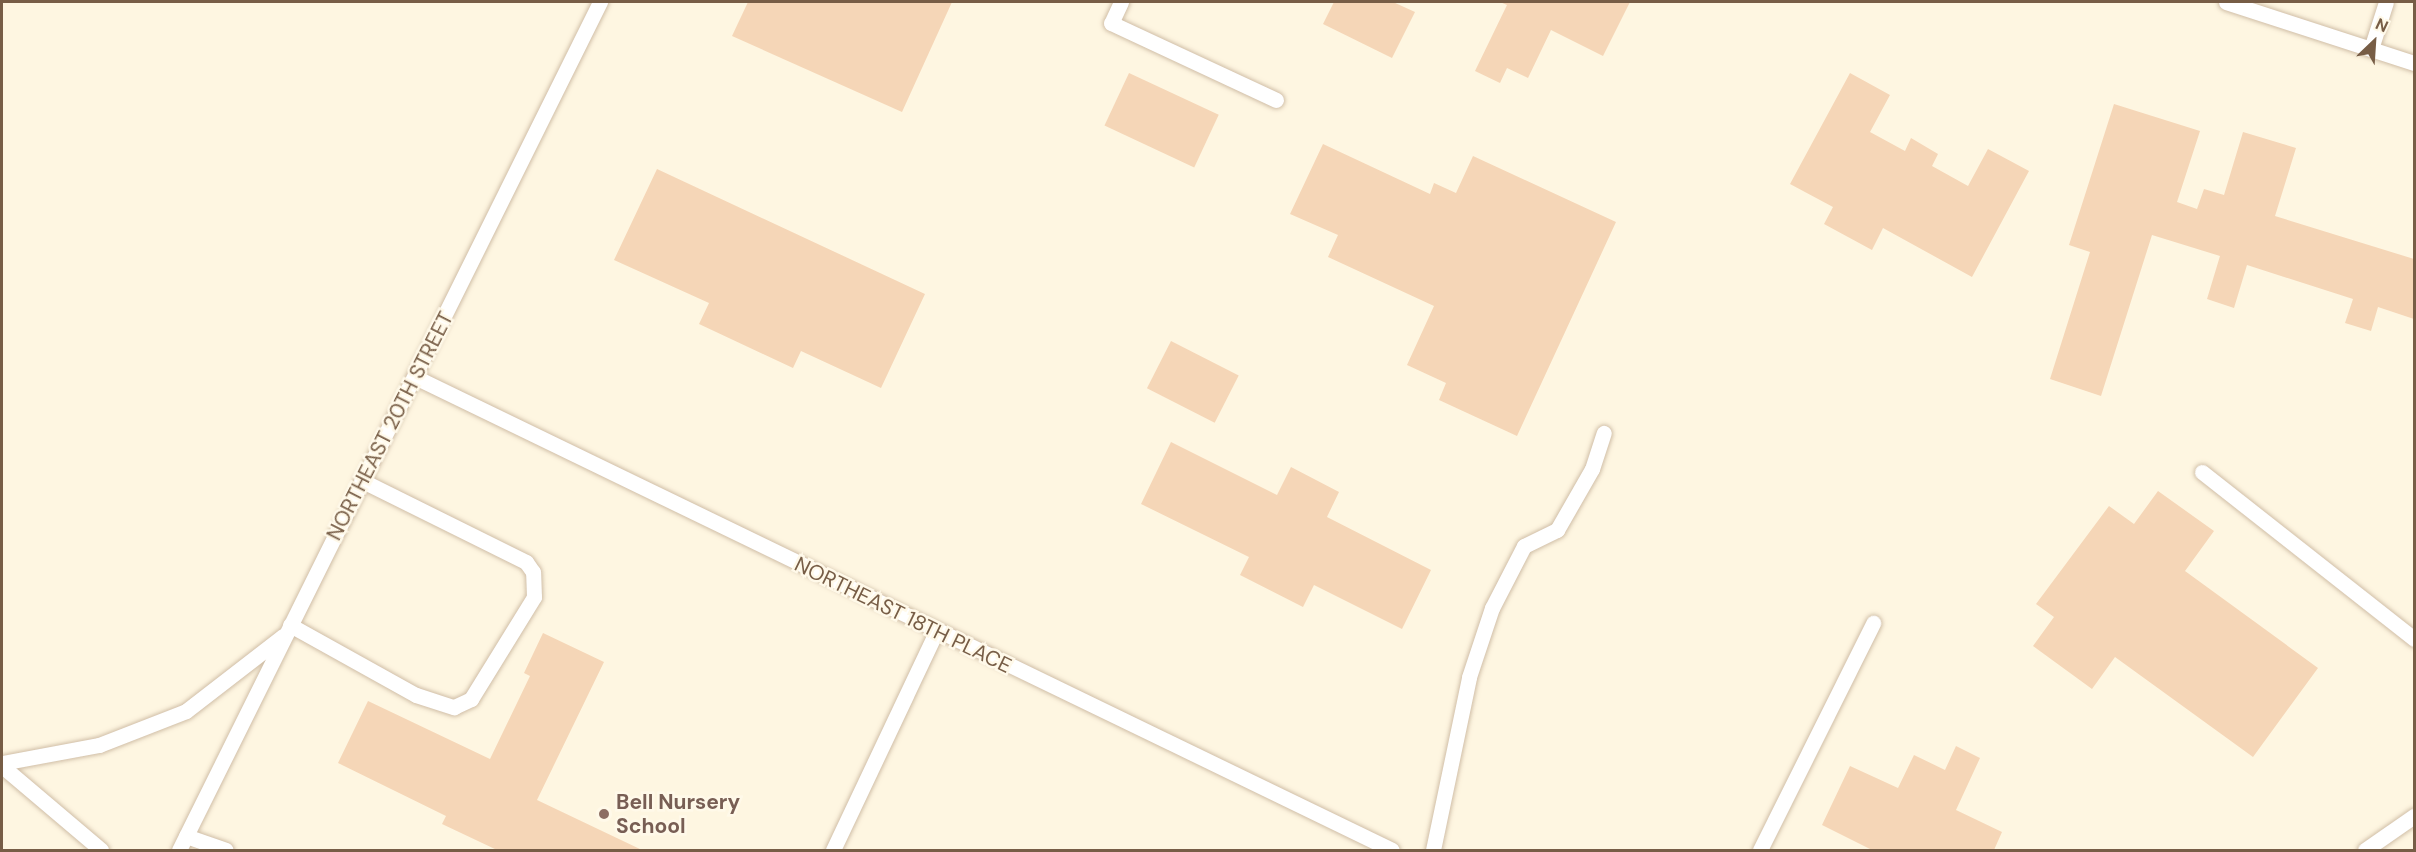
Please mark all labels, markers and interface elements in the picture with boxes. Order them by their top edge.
north arrow [2344,12,2404,72]
text: N [2372,13,2392,37]
street label: NORTHEAST 20TH STREET [321,308,459,544]
street label: NORTHEAST 18TH PLACE [791,552,1015,678]
place label: Bell Nursery School [616,789,740,839]
marker: Bell Nursery School [597,807,611,821]

